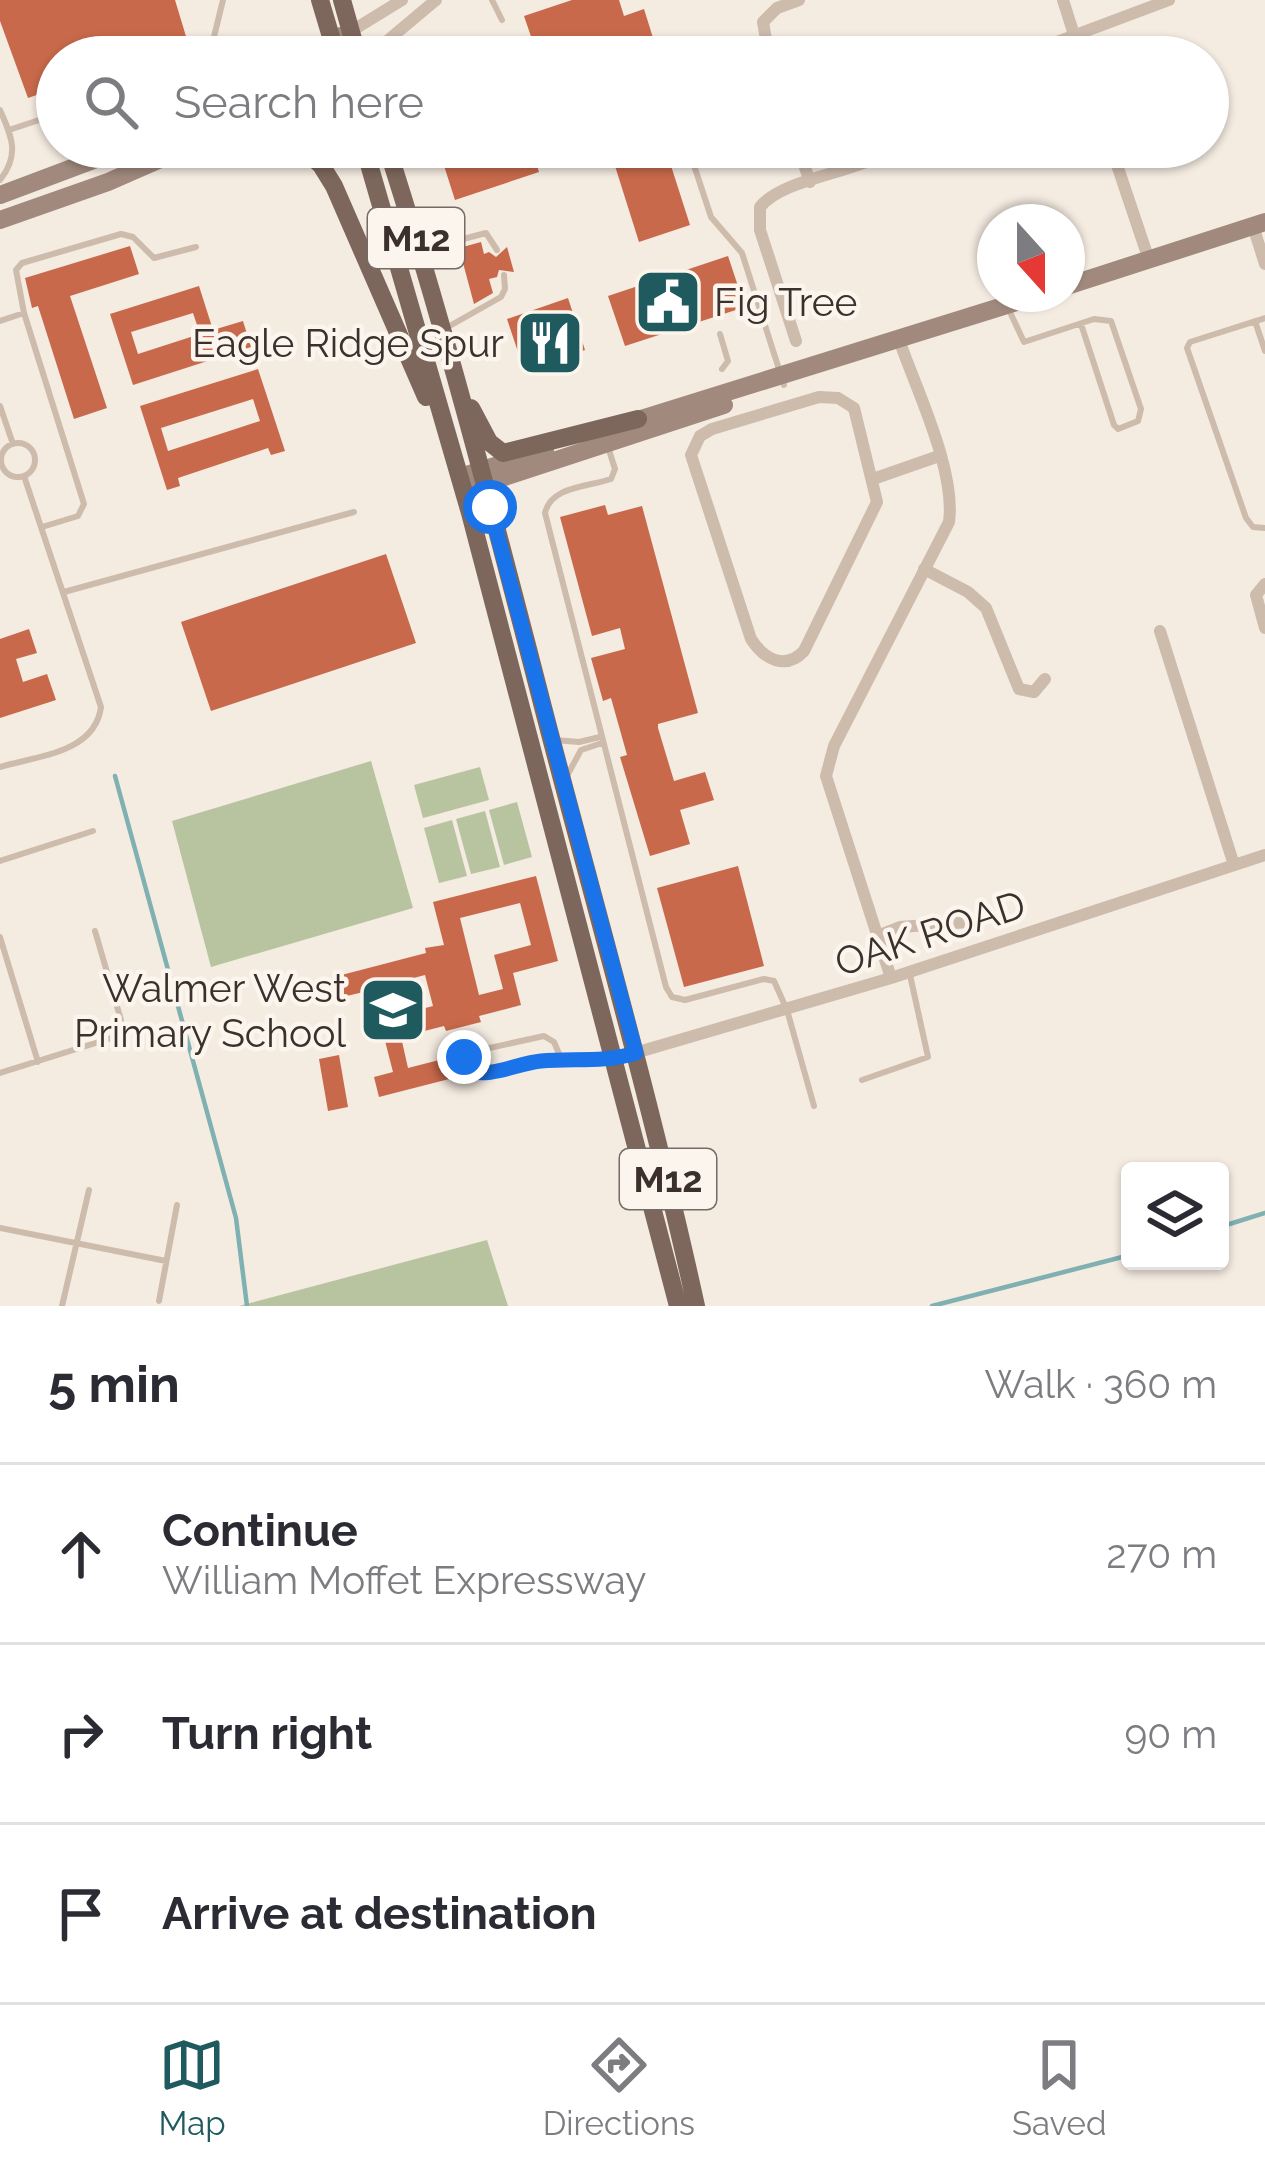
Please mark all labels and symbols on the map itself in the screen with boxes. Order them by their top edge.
north arrow [977,204,1085,312]
road number: M12 [368,208,464,268]
public building icon: Fig Tree [633,267,703,337]
place label: Fig Tree [714,279,858,325]
restaurant icon: Eagle Ridge Spur [515,308,585,378]
place label: Eagle Ridge Spur [192,320,504,366]
route start [463,480,517,534]
street label: OAK ROAD [829,881,1031,985]
place label: Walmer West Primary School [74,965,346,1056]
school or university icon: Walmer West Primary School [358,975,428,1045]
route end [437,1030,491,1084]
road number: M12 [620,1149,716,1209]

